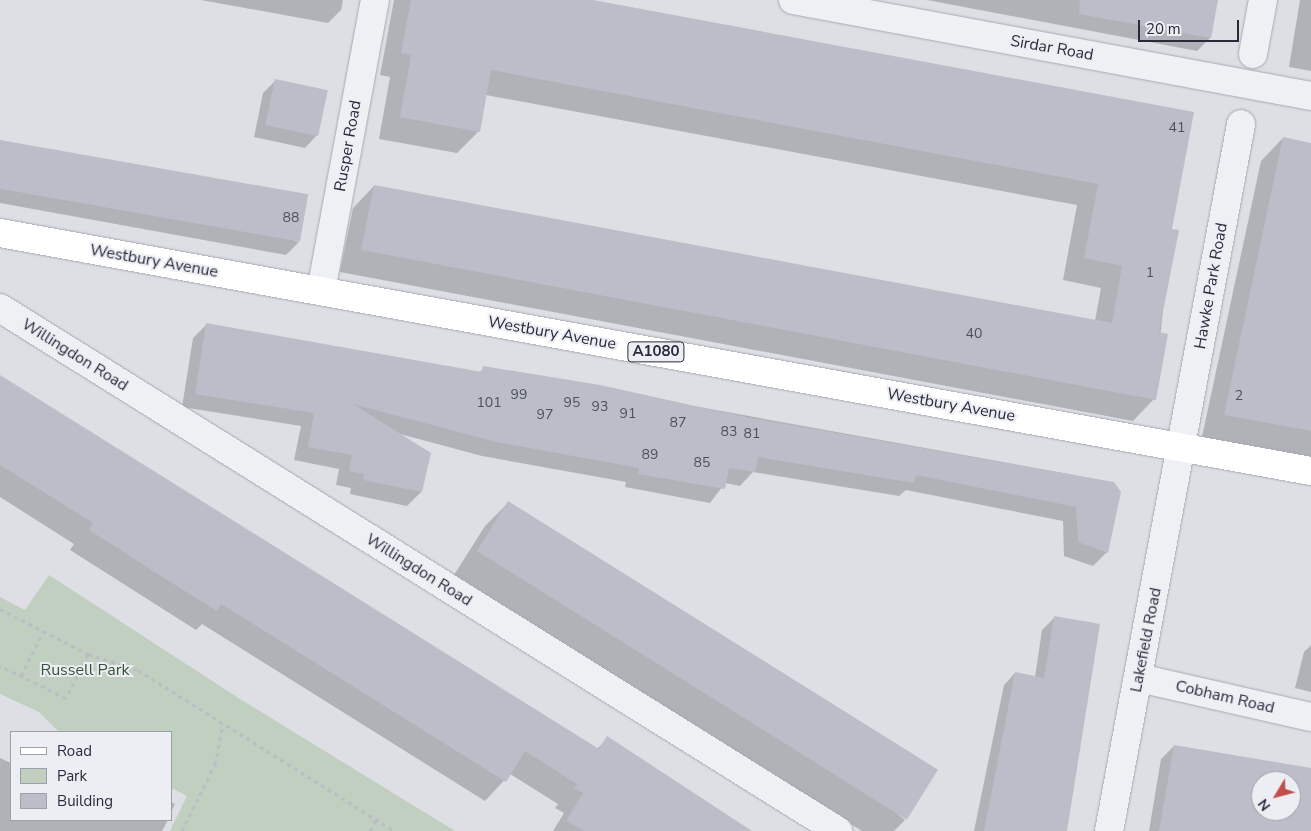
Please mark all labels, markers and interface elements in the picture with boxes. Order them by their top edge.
scale bar [1141,10,1242,42]
text: 20 m [1146,19,1181,39]
street label: Sirdar Road [1009,31,1095,65]
street label: Rusper Road [331,99,365,193]
house number: 41 [1169,120,1185,136]
house number: 88 [283,210,299,226]
street label: Hawke Park Road [1190,221,1232,351]
street label: Westbury Avenue [88,240,220,282]
house number: 1 [1146,265,1154,281]
street label: Westbury Avenue [486,312,618,354]
street label: Willingdon Road [18,315,132,395]
house number: 40 [966,326,982,342]
road number: A1080 [627,340,685,364]
street label: Westbury Avenue [885,384,1017,426]
house number: 99 [511,387,527,403]
house number: 2 [1235,388,1243,404]
house number: 101 [476,395,502,411]
house number: 95 [564,395,580,411]
house number: 93 [592,399,608,415]
house number: 91 [620,406,636,422]
house number: 97 [537,407,553,423]
house number: 87 [670,415,686,431]
house number: 83 [721,424,737,440]
house number: 81 [744,426,760,442]
house number: 89 [642,447,658,463]
house number: 85 [694,455,710,471]
street label: Willingdon Road [362,530,476,610]
street label: Lakefield Road [1126,586,1166,694]
park label: Russell Park [40,660,130,680]
street label: Cobham Road [1174,676,1276,718]
legend [10,731,172,821]
text: Road [57,741,92,761]
text: Park [57,766,87,786]
north arrow [1251,771,1301,821]
text: Building [57,791,113,811]
text: N [1254,795,1275,815]

